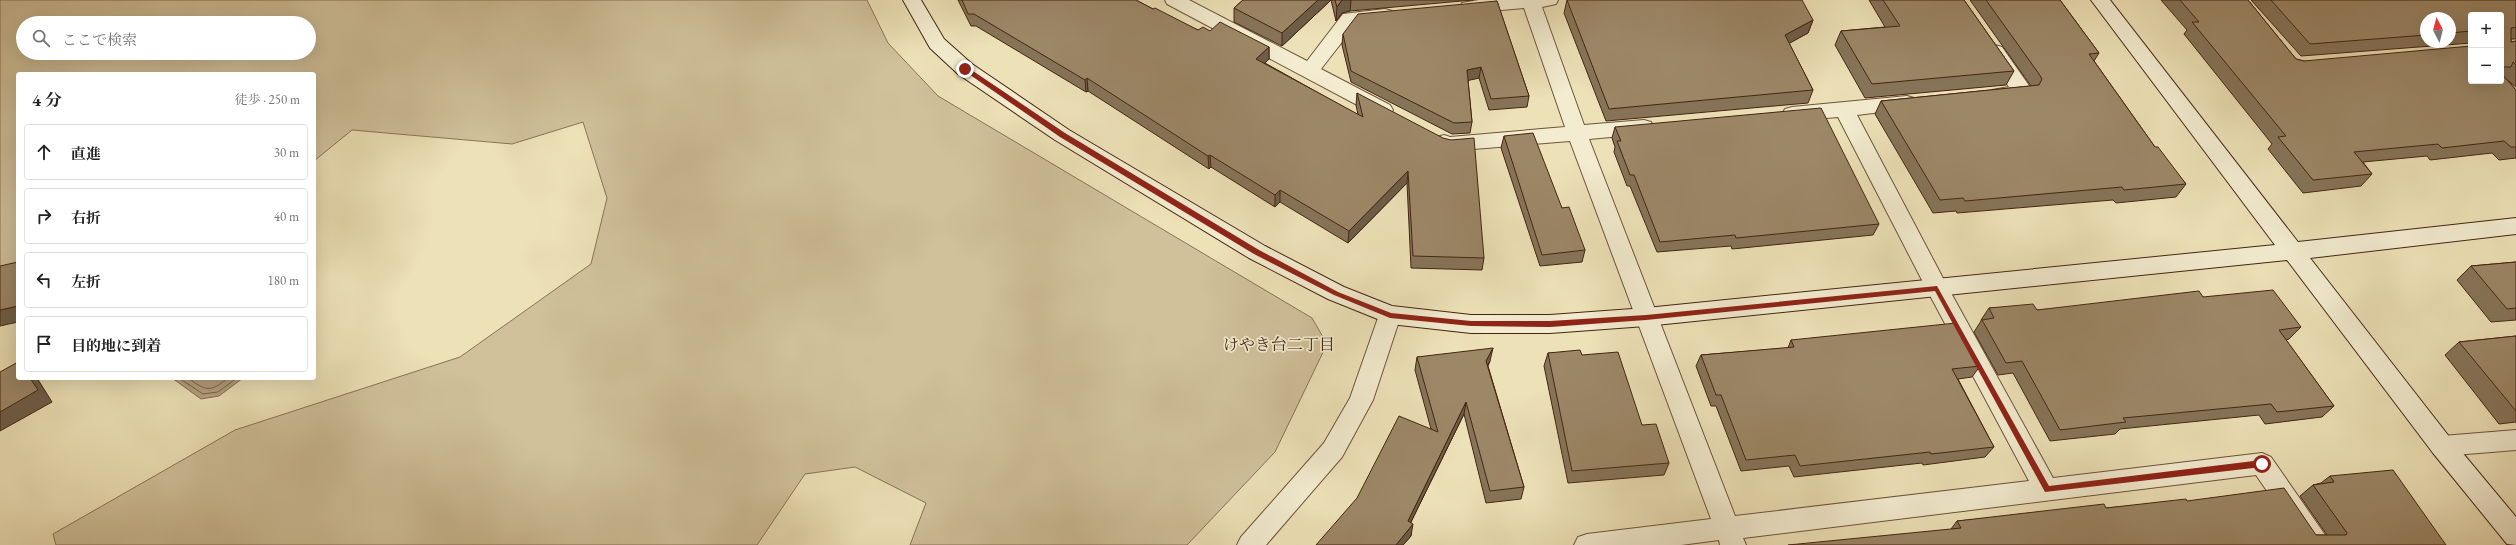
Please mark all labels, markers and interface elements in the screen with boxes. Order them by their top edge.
north arrow [2420,12,2456,48]
map controls [2468,12,2504,84]
button: + [2468,12,2504,48]
search box [16,16,316,60]
icon: search [30,27,52,49]
text: ここで検索 [62,30,137,49]
button: − [2468,48,2504,84]
route end [956,60,974,78]
text: 4 分 [32,89,62,111]
text: 徒歩 · 250 m [235,91,300,108]
icon: ahead [33,141,55,163]
text: 直進 [71,144,101,163]
text: 30 m [274,144,299,161]
icon: right [33,205,55,227]
text: 右折 [71,208,101,227]
text: 40 m [274,208,299,225]
icon: left [33,269,55,291]
text: 左折 [71,272,101,291]
text: 180 m [268,272,299,289]
icon: arrive [33,333,55,355]
district label: けやき台二丁目 [1223,334,1335,355]
text: 目的地に到着 [71,336,161,355]
route start [2253,455,2271,473]

